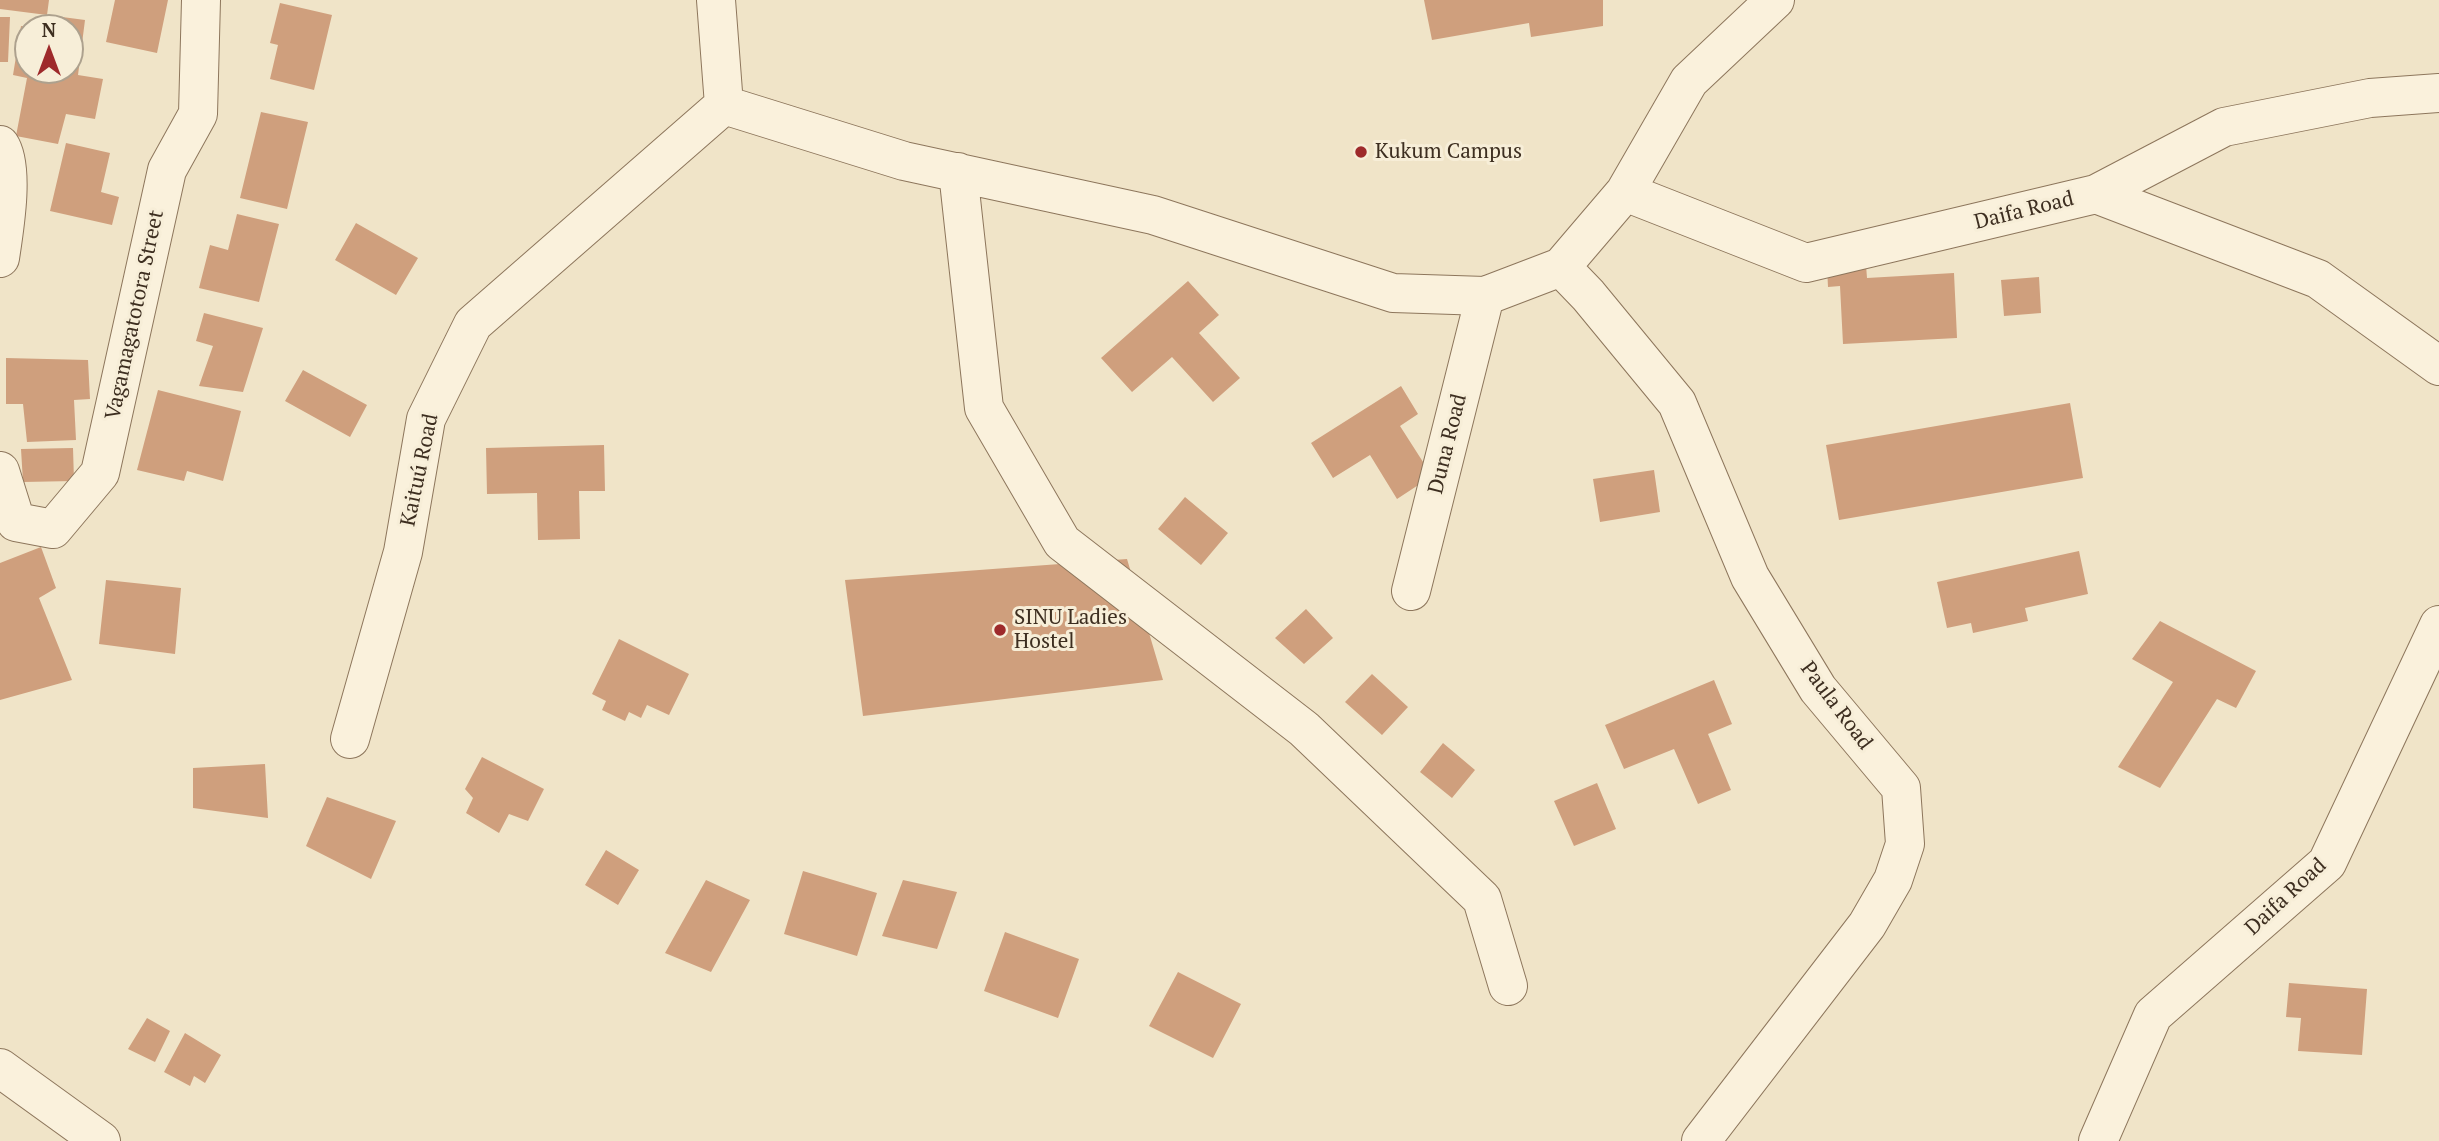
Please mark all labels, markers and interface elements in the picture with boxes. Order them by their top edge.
north arrow [14,14,84,84]
text: N [42,17,56,42]
place label: Kukum Campus [1375,139,1522,165]
marker: Kukum Campus [1353,144,1369,160]
street label: Daifa Road [1972,186,2076,236]
street label: Vagamagatotora Street [100,208,170,422]
street label: Duna Road [1423,391,1473,497]
street label: Kaituú Road [396,411,444,529]
place label: SINU Ladies Hostel [1014,605,1127,655]
marker: SINU Ladies Hostel [992,622,1008,638]
street label: Paula Road [1795,657,1877,755]
street label: Daifa Road [2240,853,2332,941]

